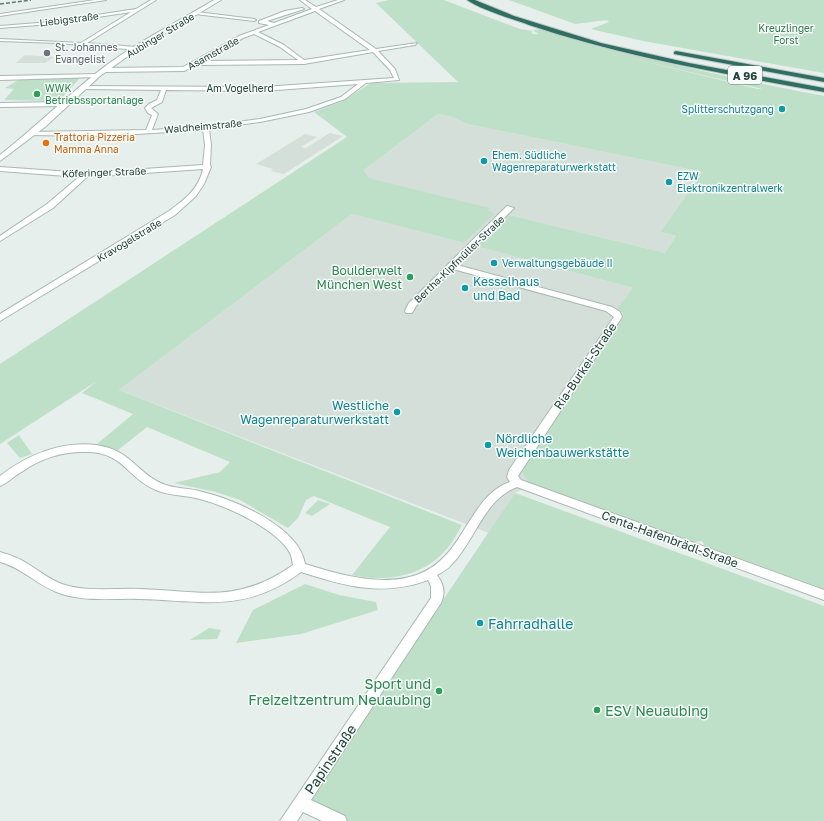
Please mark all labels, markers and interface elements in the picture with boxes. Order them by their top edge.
street label: Liebigstraße [39,9,99,29]
street label: Aubinger Straße [124,10,196,60]
park label: Kreuzlinger Forst [758,22,814,46]
street label: Asamstraße [185,34,241,72]
place label: St. Johannes Evangelist [55,41,118,65]
marker: St. Johannes Evangelist [42,48,52,58]
road number: A 96 [728,66,762,84]
place label: WWK Betriebssportanlage [45,82,144,106]
street label: Am Vogelherd [206,82,274,94]
marker: WWK Betriebssportanlage [32,89,42,99]
place label: Splitterschutzgang [682,103,774,115]
marker: Splitterschutzgang [777,104,787,114]
street label: Waldheimstraße [164,117,243,135]
place label: Trattoria Pizzeria Mamma Anna [54,131,135,155]
marker: Trattoria Pizzeria Mamma Anna [41,138,51,148]
place label: Ehem. Südliche Wagenreparaturwerkstatt [492,149,616,173]
marker: Ehem. Südliche Wagenreparaturwerkstatt [479,156,489,166]
street label: Köferinger Straße [62,165,147,179]
place label: EZW Elektronikzentralwerk [677,170,783,194]
marker: EZW Elektronikzentralwerk [664,177,674,187]
street label: Bertha-Kipfmüller-Straße [411,213,507,305]
street label: Kravogelstraße [95,216,164,264]
place label: Verwaltungsgebäude II [502,257,613,269]
marker: Verwaltungsgebäude II [489,258,499,268]
place label: Boulderwelt München West [317,263,402,292]
marker: Boulderwelt München West [405,272,415,282]
place label: Kesselhaus und Bad [473,274,539,303]
marker: Kesselhaus und Bad [460,283,470,293]
street label: Ria-Burkei-Straße [550,320,620,412]
place label: Westliche Wagenreparaturwerkstatt [240,398,389,427]
marker: Westliche Wagenreparaturwerkstatt [392,407,402,417]
place label: Nördliche Weichenbauwerkstätte [496,431,629,460]
marker: Nördliche Weichenbauwerkstätte [483,440,493,450]
street label: Centa-Hafenbrädl-Straße [600,507,741,571]
place label: Fahrradhalle [488,615,573,632]
marker: Fahrradhalle [475,618,485,628]
place label: Sport und Freizeitzentrum Neuaubing [248,675,431,708]
marker: Sport und Freizeitzentrum Neuaubing [434,686,444,696]
place label: ESV Neuaubing [605,702,708,719]
marker: ESV Neuaubing [592,705,602,715]
street label: Papinstraße [300,721,360,797]

